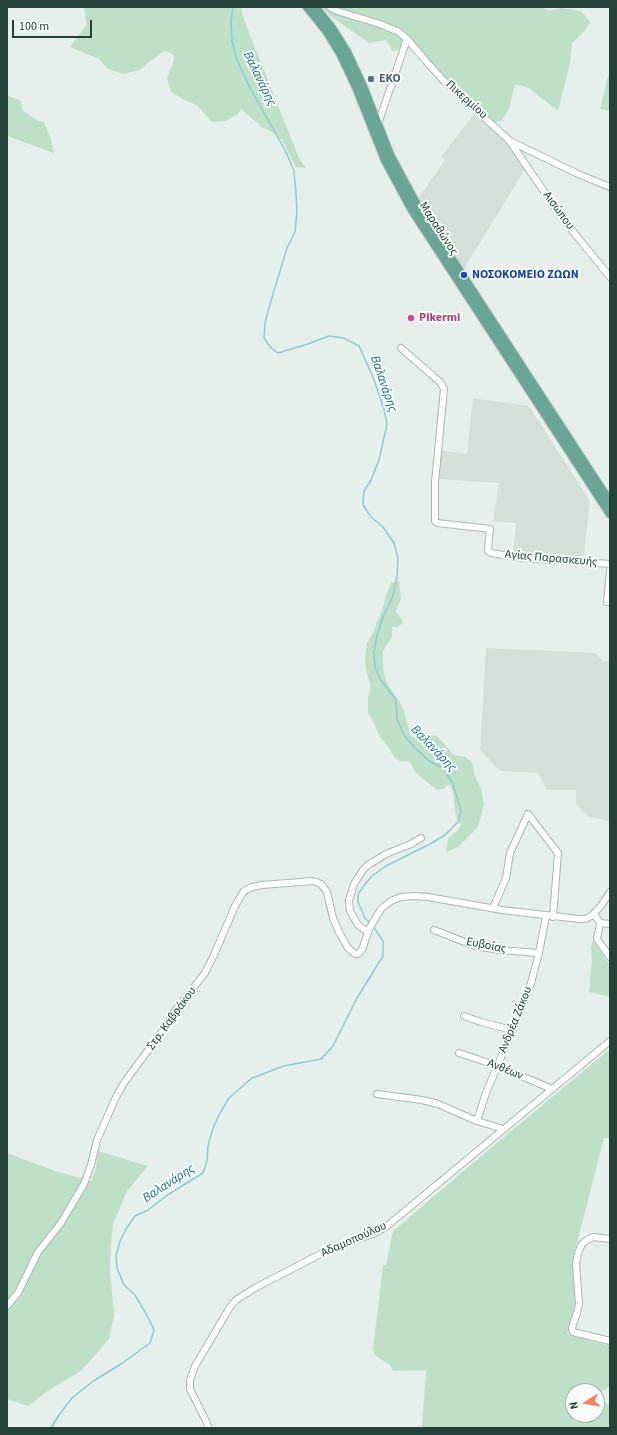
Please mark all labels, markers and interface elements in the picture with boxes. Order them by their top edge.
scale bar [14,12,94,38]
text: 100 m [19,18,49,35]
water label: Βαλανάρης [239,49,279,109]
place label: EKO [379,72,401,86]
marker: EKO [366,74,376,84]
street label: Πικερμίου [442,78,490,122]
street label: Αισώπου [539,189,577,233]
street label: Μαραθώνος [416,200,460,258]
place label: ΝΟΣΟΚΟΜΕΙΟ ΖΩΩΝ [472,268,579,282]
marker: ΝΟΣΟΚΟΜΕΙΟ ΖΩΩΝ [459,270,469,280]
place label: Pikermi [419,311,460,325]
marker: Pikermi [406,313,416,323]
water label: Βαλανάρης [366,354,400,414]
street label: Αγίας Παρασκευής [504,548,598,570]
water label: Βαλανάρης [407,722,459,776]
street label: Ευβοίας [465,935,507,957]
street label: Στρ. Καβράκου [144,985,200,1053]
street label: Ανδρέα Ζάκου [496,985,536,1055]
street label: Ανθέων [485,1056,525,1084]
water label: Βαλανάρης [140,1161,198,1207]
street label: Αδαμοπούλου [319,1219,389,1261]
north arrow [565,1383,605,1423]
text: N [566,1400,582,1411]

